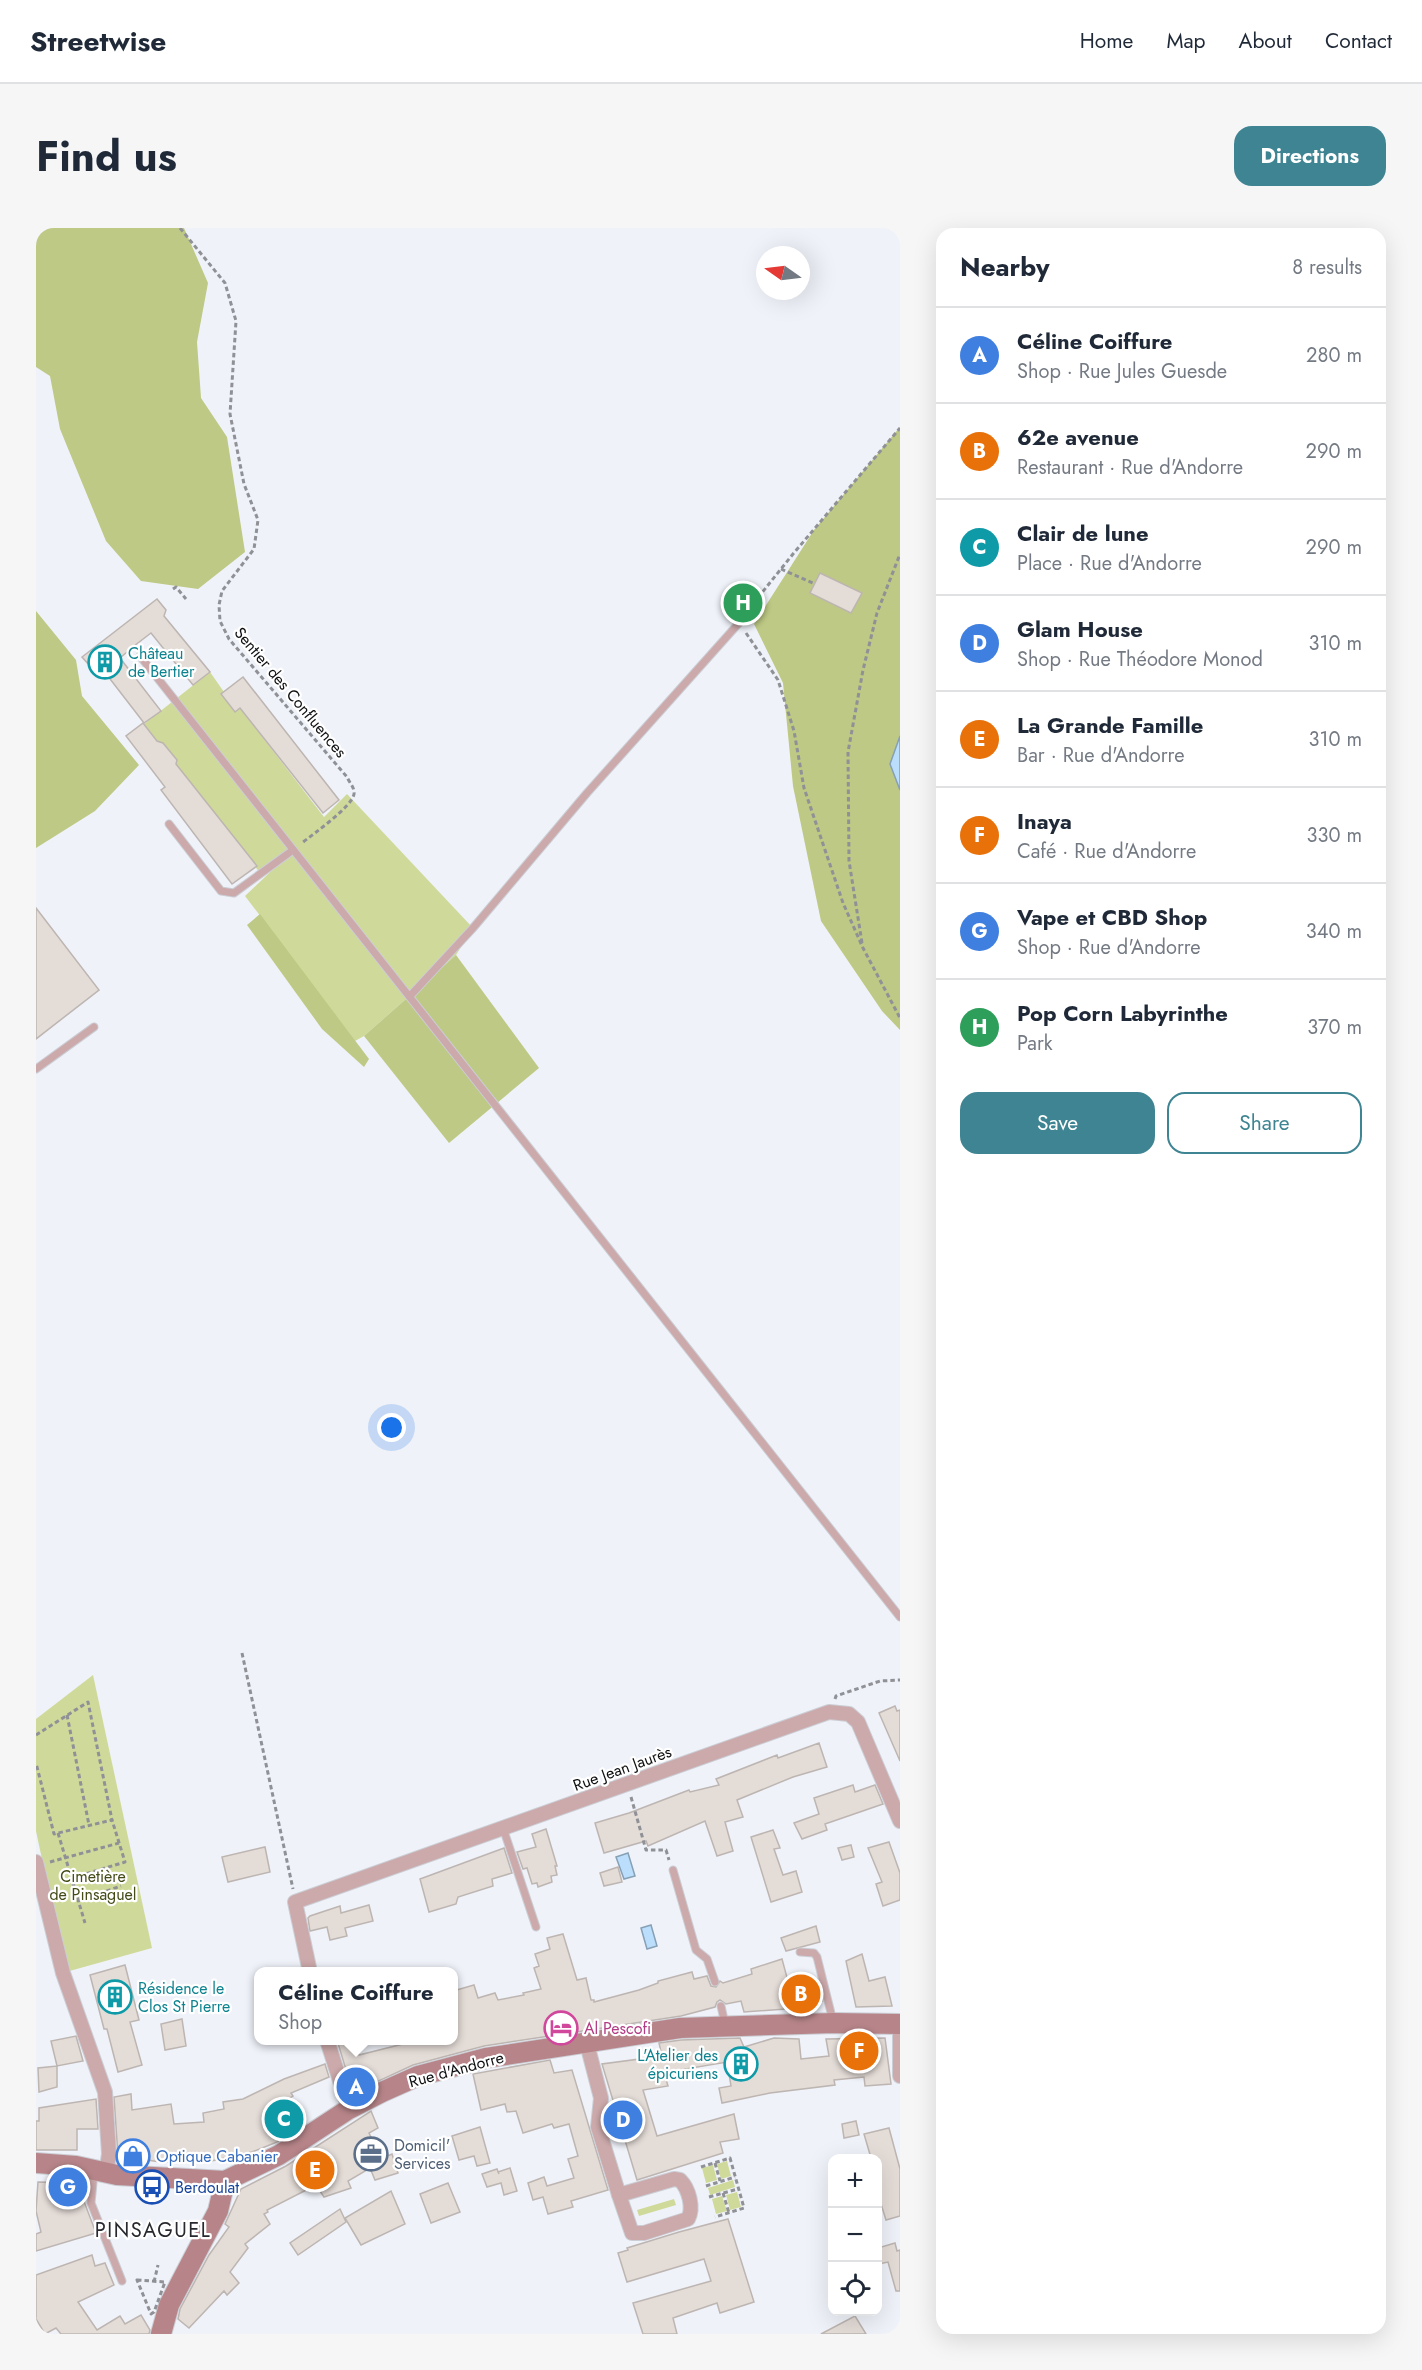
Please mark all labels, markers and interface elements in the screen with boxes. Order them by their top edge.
text: Streetwise [30,21,166,62]
text: Home [1080,26,1133,56]
text: Map [1166,26,1206,56]
text: About [1239,26,1292,56]
text: Contact [1325,26,1392,56]
text: Find us [36,126,177,187]
button: Directions [1234,126,1386,186]
north arrow [756,246,810,300]
text: Nearby [960,248,1049,286]
text: 8 results [1292,253,1362,282]
text: Céline Coiffure [1017,325,1172,357]
text: A [972,341,987,370]
text: 280 m [1306,341,1362,370]
text: Shop · Rue Jules Guesde [1017,357,1227,386]
text: 62e avenue [1017,421,1139,453]
text: B [973,437,986,466]
text: 290 m [1306,437,1362,466]
text: Restaurant · Rue d'Andorre [1017,453,1243,482]
text: Clair de lune [1017,517,1149,549]
text: C [972,533,987,562]
text: 290 m [1306,533,1362,562]
text: Place · Rue d'Andorre [1017,549,1202,578]
pin: H [724,580,762,626]
text: Glam House [1017,613,1143,645]
street label: Sentier des Confluences [229,622,352,763]
text: D [972,629,987,658]
text: 310 m [1308,629,1362,658]
place label: Château de Bertier [128,642,195,683]
building icon: Château de Bertier [87,644,123,680]
text: Shop · Rue Théodore Monod [1017,645,1263,674]
text: La Grande Famille [1017,709,1203,741]
text: E [973,725,986,754]
text: 310 m [1308,725,1362,754]
text: Bar · Rue d'Andorre [1017,741,1184,770]
text: Inaya [1017,805,1072,837]
text: F [974,821,985,850]
text: 330 m [1307,821,1362,850]
text: Café · Rue d'Andorre [1017,837,1196,866]
text: Vape et CBD Shop [1017,901,1207,933]
text: G [971,917,988,946]
text: 340 m [1306,917,1362,946]
text: Shop · Rue d'Andorre [1017,933,1201,962]
text: Pop Corn Labyrinthe [1017,997,1228,1029]
text: H [972,1013,987,1042]
text: 370 m [1307,1013,1362,1042]
text: Park [1017,1029,1053,1058]
button: Save [960,1092,1155,1154]
button: Share [1167,1092,1362,1154]
your location [377,1413,406,1442]
street label: Rue Jean Jaurès [570,1740,675,1797]
park label: Cimetière de Pinsaguel [49,1865,137,1906]
popup [254,1967,458,2045]
pin: B [782,1972,820,2016]
text: Céline Coiffure [278,1976,434,2008]
place label: Résidence le Clos St Pierre [138,1977,230,2018]
building icon: Résidence le Clos St Pierre [97,1979,133,2015]
text: Shop [278,2008,322,2037]
hotel icon: Al Pescofi [543,2010,579,2046]
place label: Al Pescofi [584,2017,651,2040]
pin: F [840,2028,878,2074]
place label: L'Atelier des épicuriens [637,2044,718,2085]
street label: Rue d'Andorre [406,2046,506,2093]
building icon: L'Atelier des épicuriens [723,2046,759,2082]
pin: A [336,2064,376,2110]
pin: C [264,2096,304,2142]
pin: D [604,2098,642,2142]
place label: Domicil' Services [394,2134,451,2175]
office icon: Domicil' Services [353,2136,389,2172]
shop icon: Optique Cabanier [115,2138,151,2174]
place label: Optique Cabanier [156,2145,279,2168]
pin: E [296,2148,334,2192]
map controls [828,2154,882,2316]
button: + [828,2154,882,2208]
pin: G [48,2164,87,2210]
bus stop icon: Berdoulat [134,2169,170,2205]
place label: Berdoulat [175,2176,239,2199]
button: − [828,2208,882,2262]
district label: PINSAGUEL [95,2216,211,2245]
button: locate [828,2262,882,2316]

